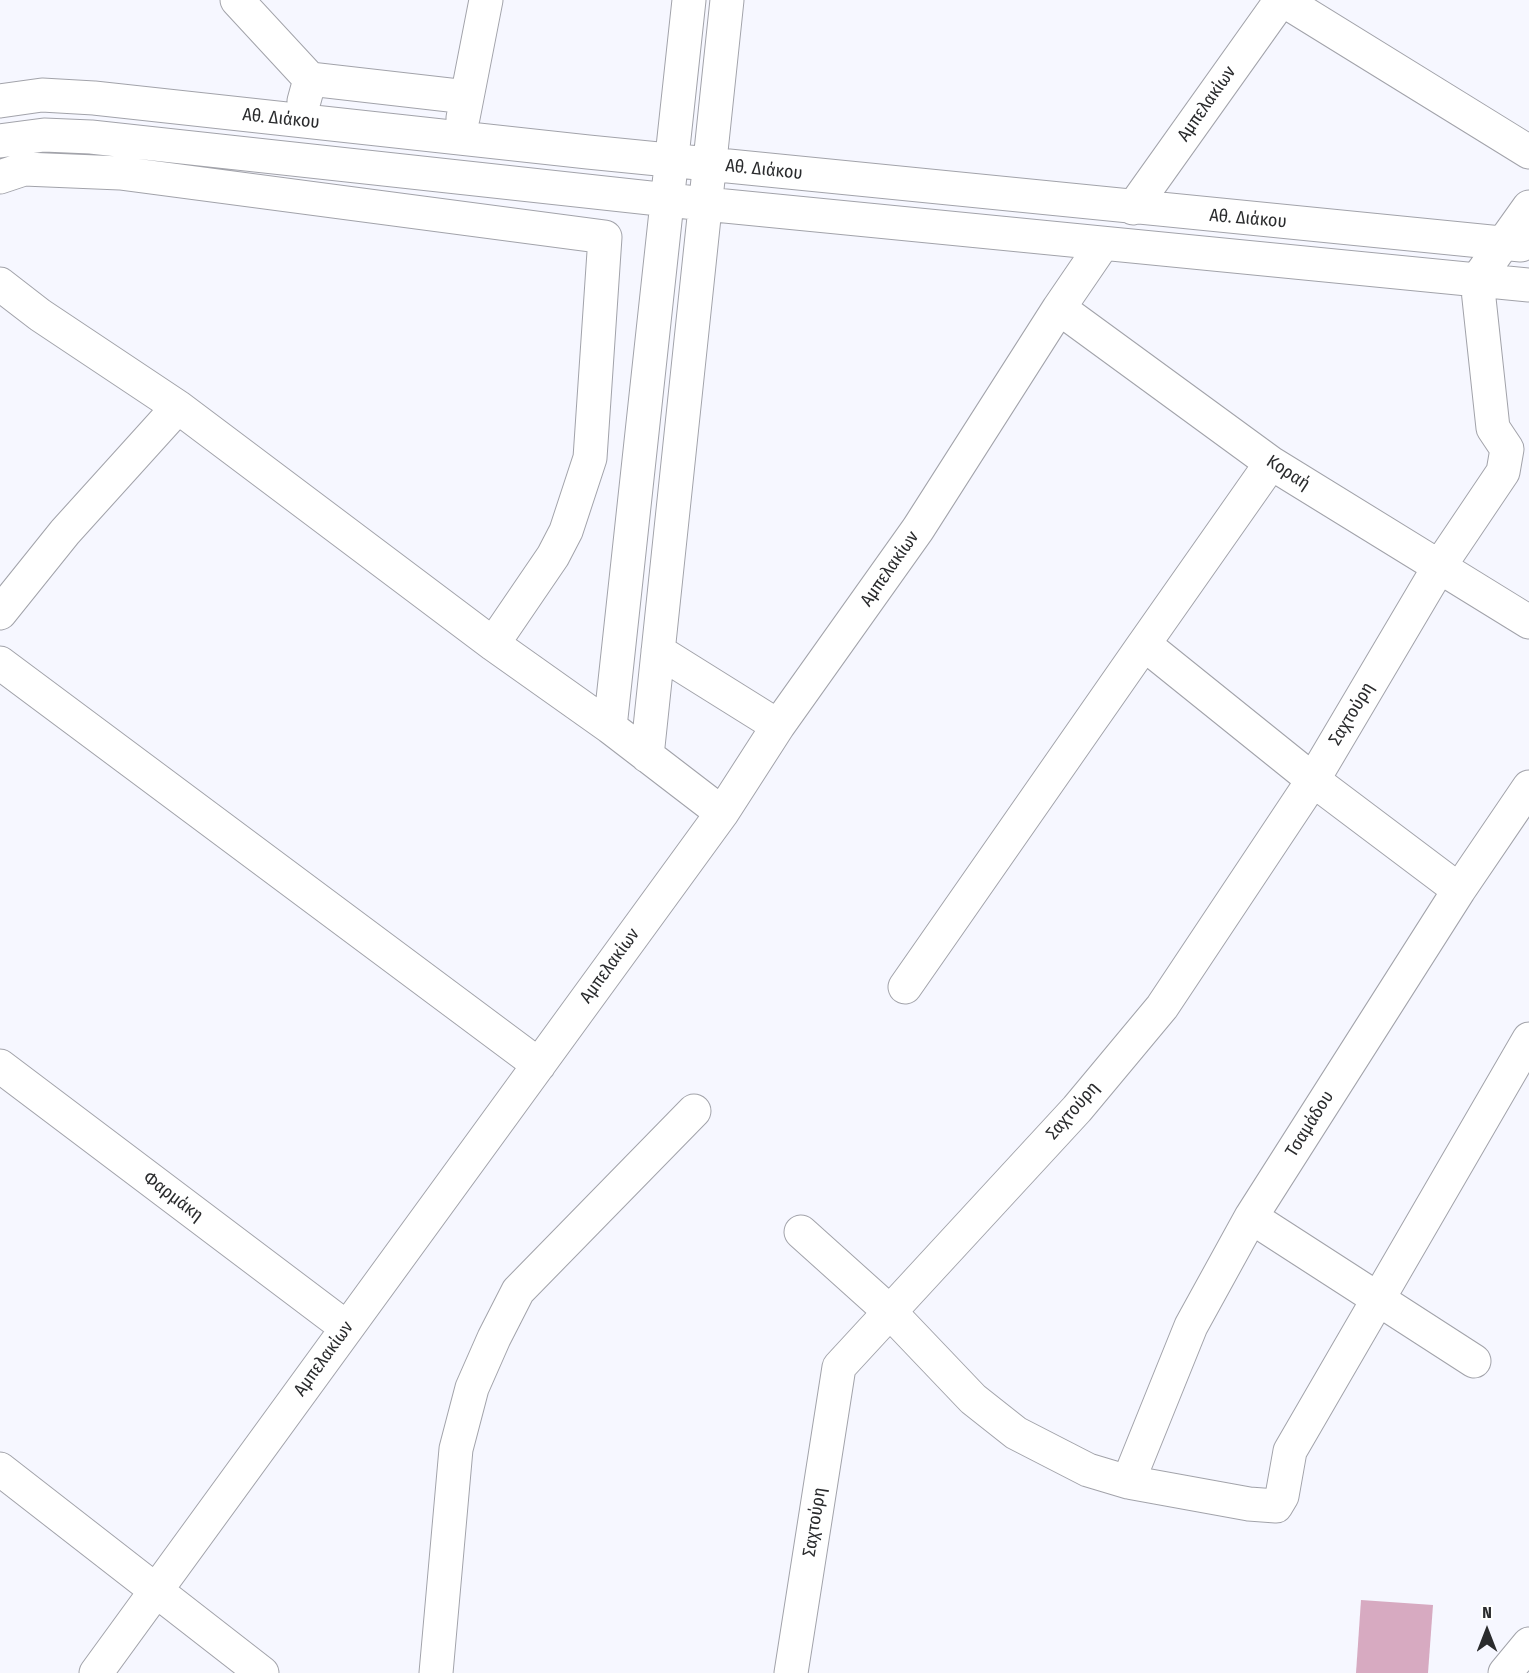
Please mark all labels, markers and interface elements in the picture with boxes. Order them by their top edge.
street label: Αμπελακίων [1173,62,1241,146]
street label: Αθ. Διάκου [241,104,321,134]
street label: Αθ. Διάκου [724,155,804,185]
street label: Αθ. Διάκου [1208,205,1288,233]
street label: Κοραή [1262,451,1314,495]
street label: Αμπελακίων [856,527,924,611]
street label: Σαχτούρη [1325,679,1379,749]
street label: Αμπελακίων [576,924,644,1008]
street label: Σαχτούρη [1042,1078,1104,1144]
street label: Τσαμάδου [1281,1087,1339,1161]
street label: Φαρμάκη [139,1167,207,1227]
street label: Αμπελακίων [290,1317,358,1401]
street label: Σαχτούρη [799,1486,831,1558]
north arrow [1457,1601,1517,1661]
text: N [1482,1603,1492,1622]

